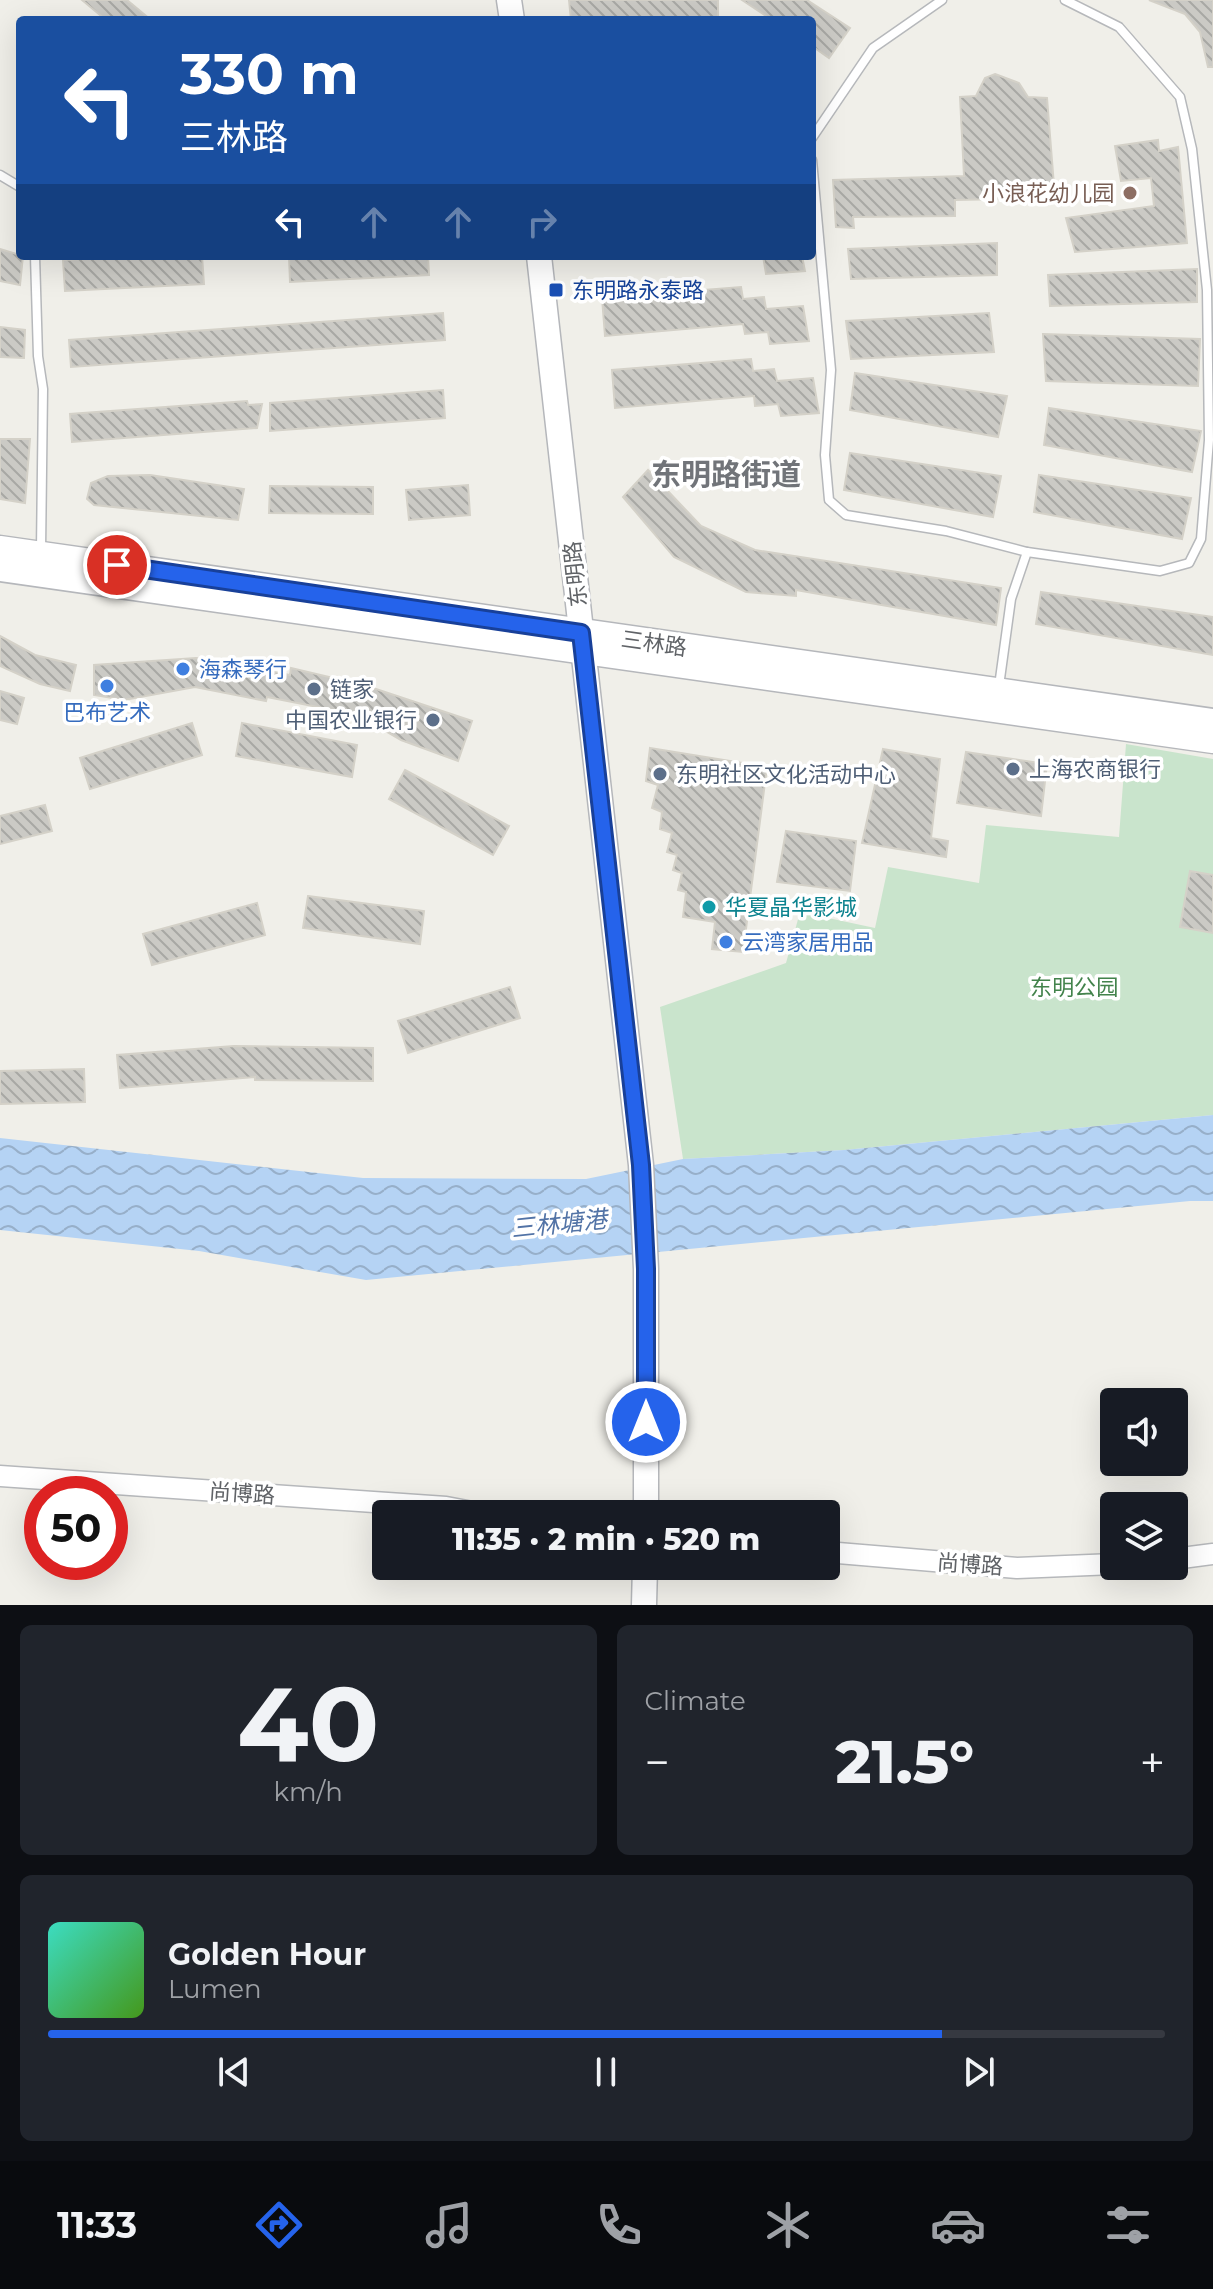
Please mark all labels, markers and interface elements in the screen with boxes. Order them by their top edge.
text: 330 m [180,40,359,108]
icon: left [48,48,152,152]
text: 三林路 [180,115,288,159]
place label: 小浪花幼儿园 [982,180,1114,207]
marker: 小浪花幼儿园 [1121,184,1139,202]
icon: left [268,200,312,244]
icon: ahead [352,200,396,244]
icon: ahead [436,200,480,244]
icon: right [520,200,564,244]
place label: 东明路永泰路 [572,277,704,304]
marker: 东明路永泰路 [547,281,565,299]
district label: 东明路街道 [651,456,801,493]
pin [83,531,151,599]
street label: 东明路 [559,540,592,608]
icon: arrive [95,543,139,587]
street label: 三林路 [619,626,688,661]
place label: 海森琴行 [199,656,287,683]
marker: 海森琴行 [174,660,192,678]
place label: 链家 [330,676,374,703]
marker: 巴布艺术 [98,677,116,695]
marker: 链家 [305,680,323,698]
place label: 巴布艺术 [63,699,151,726]
place label: 中国农业银行 [285,707,417,734]
marker: 中国农业银行 [424,711,442,729]
place label: 上海农商银行 [1029,756,1161,783]
marker: 上海农商银行 [1004,760,1022,778]
place label: 东明社区文化活动中心 [676,761,896,788]
marker: 东明社区文化活动中心 [651,765,669,783]
place label: 华夏晶华影城 [725,894,857,921]
marker: 华夏晶华影城 [700,898,718,916]
place label: 云湾家居用品 [742,929,874,956]
marker: 云湾家居用品 [717,933,735,951]
park label: 东明公园 [1030,974,1118,1001]
water label: 三林塘港 [510,1204,611,1243]
position arrow [604,1380,688,1464]
map controls [1100,1388,1188,1580]
button: sound [1100,1388,1188,1476]
speed limit sign: 50 [24,1476,128,1580]
street label: 尚博路 [208,1478,276,1509]
button: layers [1100,1492,1188,1580]
text: 11:35 · 2 min · 520 m [452,1521,760,1558]
street label: 尚博路 [936,1549,1004,1580]
text: 40 [237,1660,379,1787]
text: Climate [645,1685,746,1717]
text: 21.5° [836,1725,974,1798]
text: − [645,1735,670,1789]
text: + [1140,1735,1165,1789]
text: km/h [274,1776,343,1808]
text: Golden Hour [168,1936,366,1973]
text: Lumen [168,1973,261,2005]
icon: previous [212,2050,256,2094]
icon: pause [584,2050,628,2094]
icon: next [957,2050,1001,2094]
icon: directions [251,2197,307,2253]
icon: music [421,2197,477,2253]
icon: phone [591,2197,647,2253]
icon: climate [760,2197,816,2253]
icon: car [930,2197,986,2253]
icon: filters [1100,2197,1156,2253]
text: 11:33 [57,2203,137,2247]

